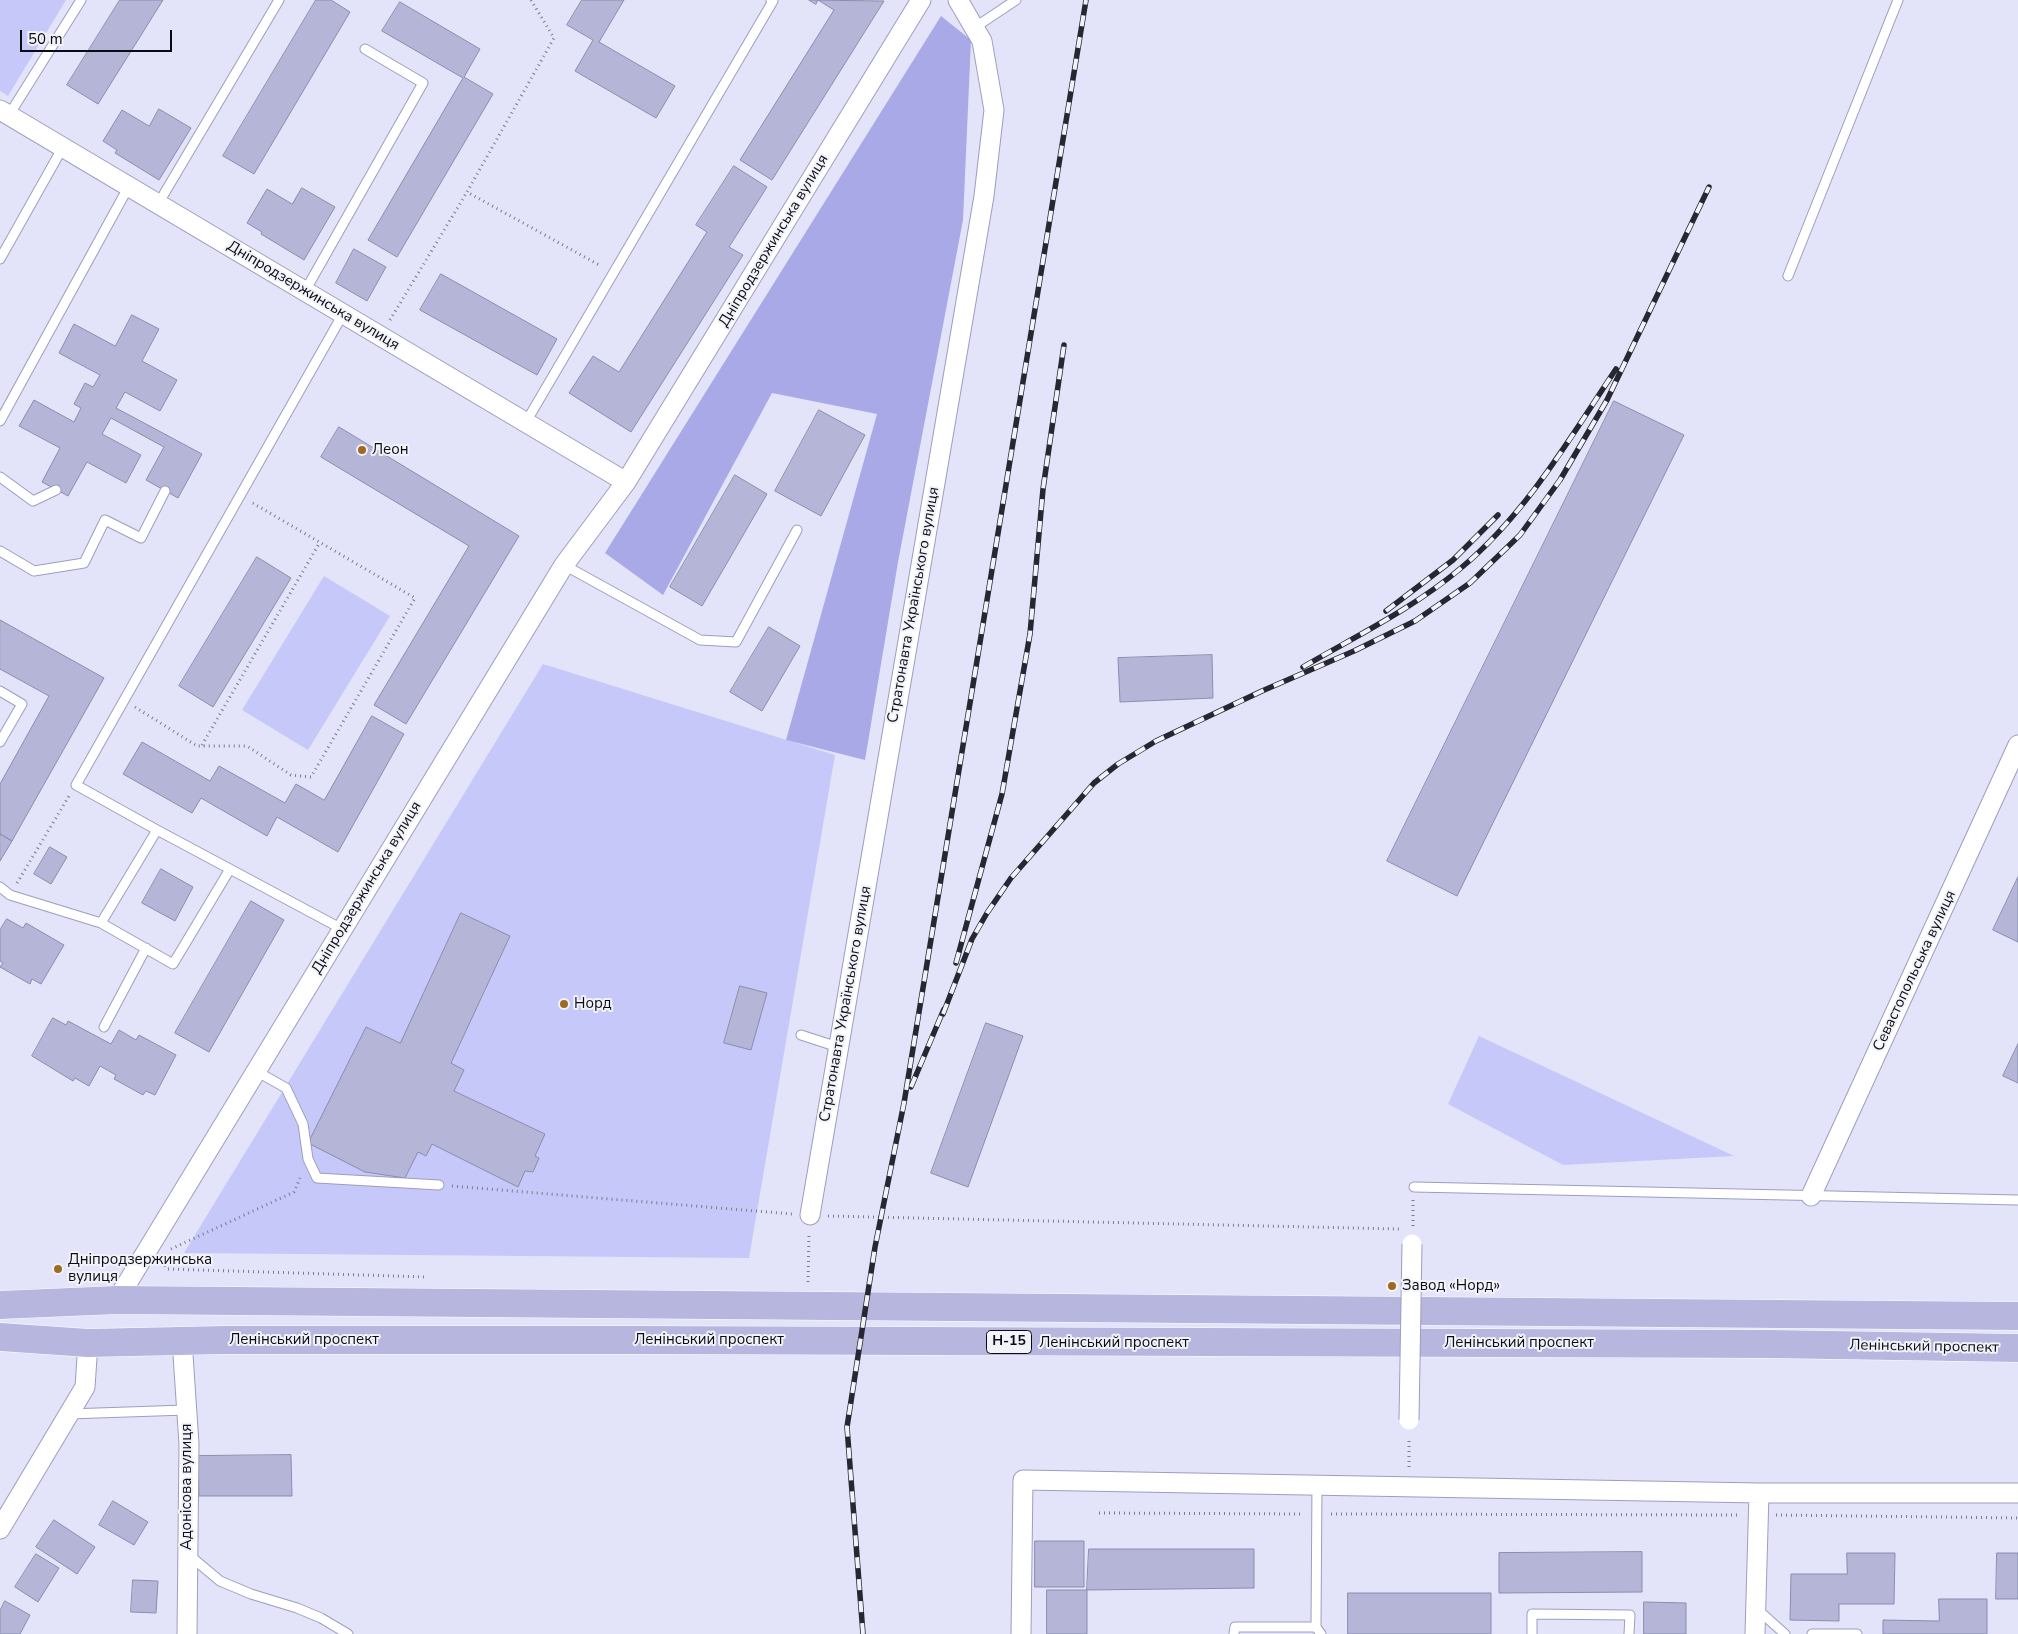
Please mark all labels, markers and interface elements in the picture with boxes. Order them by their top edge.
scale bar [22,20,175,52]
text: 50 m [28,29,63,49]
street label: Дніпродзержинська вулиця [715,152,833,330]
street label: Дніпродзержинська вулиця [224,237,402,355]
place label: Леон [372,441,409,459]
marker: Леон [356,444,368,456]
street label: Стратонавта Українського вулиця [884,486,944,724]
street label: Дніпродзержинська вулиця [308,799,426,977]
street label: Стратонавта Українського вулиця [816,885,876,1123]
street label: Севастопольська вулиця [1870,888,1960,1054]
place label: Норд [574,995,612,1013]
marker: Норд [558,998,570,1010]
place label: Дніпродзержинська вулиця [68,1251,212,1286]
marker: Дніпродзержинська вулиця [52,1263,64,1275]
place label: Завод «Норд» [1402,1277,1500,1295]
marker: Завод «Норд» [1386,1280,1398,1292]
road number: Н-15 [986,1330,1032,1354]
street label: Ленінський проспект [229,1331,379,1349]
street label: Ленінський проспект [634,1331,784,1349]
street label: Ленінський проспект [1039,1334,1189,1352]
street label: Ленінський проспект [1444,1334,1594,1352]
street label: Ленінський проспект [1849,1337,1999,1357]
street label: Адонісова вулиця [178,1424,196,1550]

